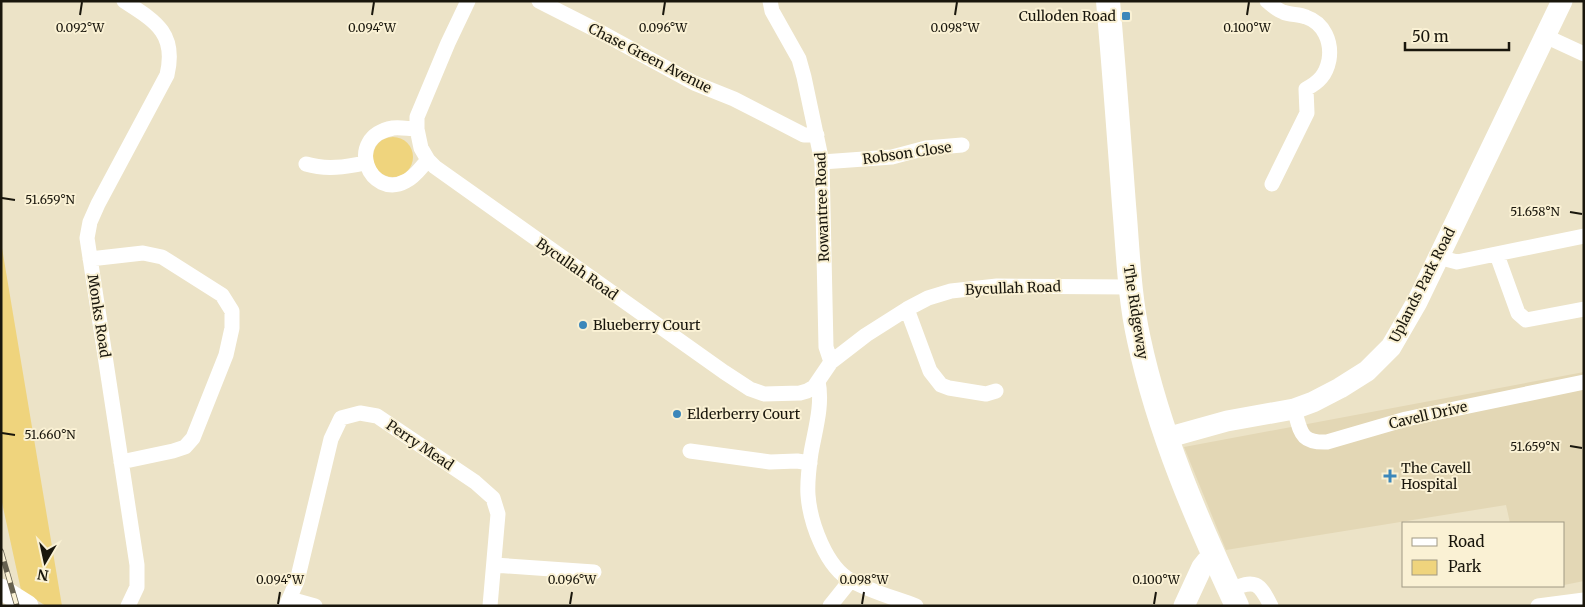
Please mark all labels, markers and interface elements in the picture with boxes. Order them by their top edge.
place label: Culloden Road [1019,7,1117,25]
marker: Culloden Road [1120,10,1132,22]
street label: Chase Green Avenue [585,19,715,97]
text: 0.092°W [56,20,105,35]
text: 0.094°W [348,20,397,35]
text: 0.096°W [639,20,688,35]
text: 0.098°W [930,20,981,35]
text: 0.100°W [1223,20,1272,35]
scale bar [1405,20,1509,52]
text: 50 m [1412,27,1449,46]
street label: Robson Close [861,138,953,168]
street label: Rowantree Road [811,151,833,262]
text: 51.659°N [25,192,75,207]
text: 51.658°N [1510,204,1560,219]
street label: Uplands Park Road [1385,224,1459,346]
street label: Bycullah Road [533,234,622,304]
street label: The Ridgeway [1120,264,1152,361]
street label: Monks Road [84,273,115,360]
street label: Bycullah Road [965,277,1062,299]
place label: Blueberry Court [593,316,701,334]
marker: Blueberry Court [577,319,589,331]
street label: Cavell Drive [1387,397,1469,433]
place label: Elderberry Court [687,405,801,423]
marker: Elderberry Court [671,408,683,420]
street label: Perry Mead [383,416,458,474]
text: 51.660°N [25,427,76,442]
text: 51.659°N [1510,439,1560,454]
place label: The Cavell Hospital [1401,459,1472,493]
marker: The Cavell Hospital [1383,469,1397,483]
legend [1402,522,1565,587]
text: Road [1448,532,1484,551]
north arrow [20,537,70,587]
text: Park [1448,557,1482,576]
text: N [36,565,50,585]
text: 0.094°W [256,572,305,587]
text: 0.096°W [548,572,597,587]
text: 0.098°W [839,572,890,587]
text: 0.100°W [1132,572,1181,587]

